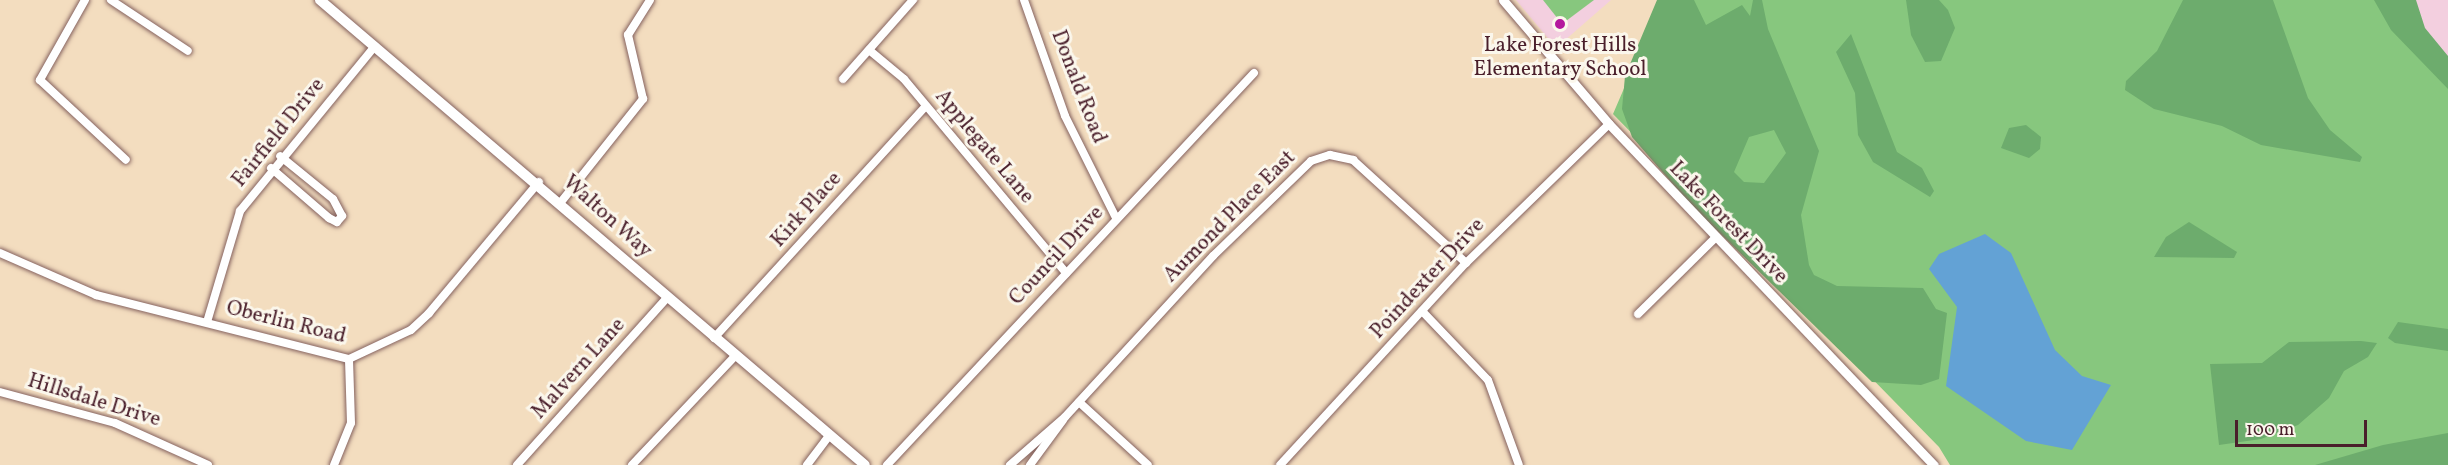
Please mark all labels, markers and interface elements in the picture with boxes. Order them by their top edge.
marker: Lake Forest Hills Elementary School [1553,17,1567,31]
street label: Donald Road [1045,27,1111,147]
place label: Lake Forest Hills Elementary School [1473,33,1647,83]
street label: Fairfield Drive [227,73,331,193]
street label: Applegate Lane [929,85,1039,209]
street label: Aumond Place East [1159,146,1301,288]
street label: Lake Forest Drive [1663,157,1793,289]
street label: Kirk Place [766,167,848,253]
street label: Walton Way [557,170,657,264]
street label: Council Drive [1005,201,1109,311]
street label: Poindexter Drive [1366,213,1490,345]
street label: Oberlin Road [224,296,348,350]
street label: Malvern Lane [527,313,631,425]
street label: Hillsdale Drive [24,369,164,433]
scale bar [2238,408,2370,446]
text: 100 m [2246,418,2295,443]

